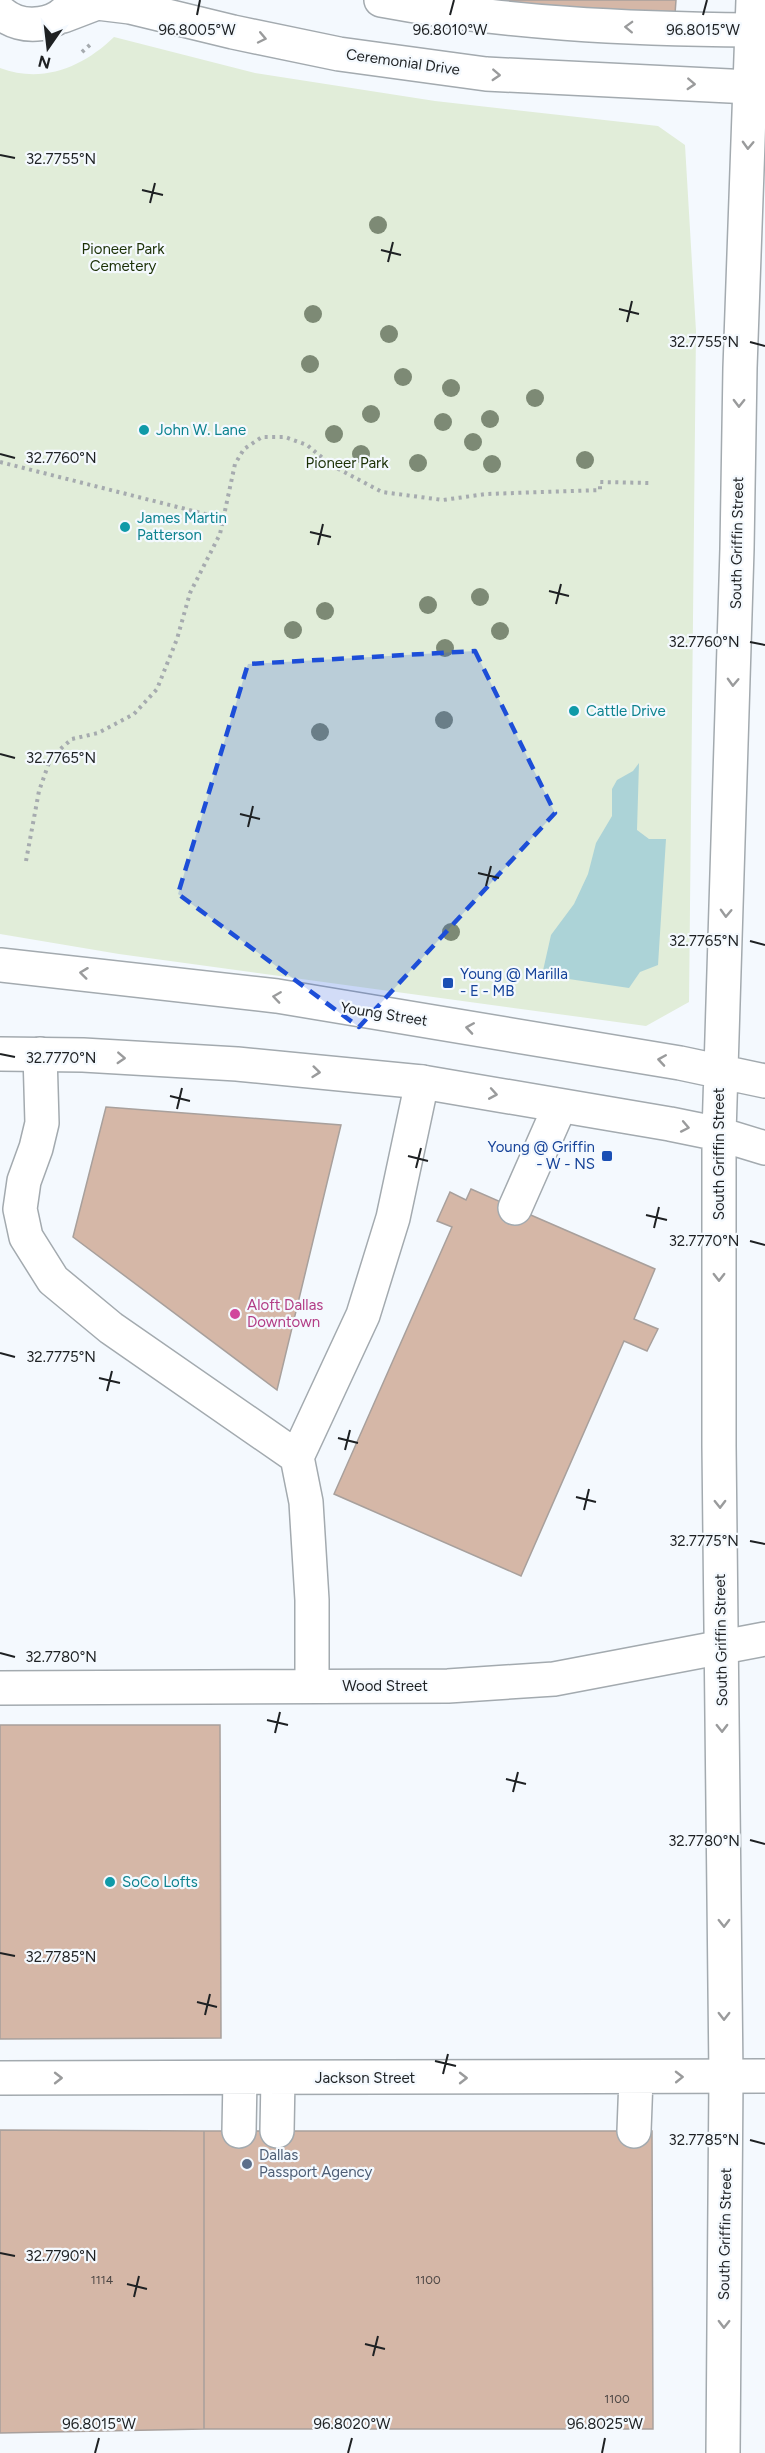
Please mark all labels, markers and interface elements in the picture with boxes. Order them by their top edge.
north arrow [18,18,78,78]
one-way arrow [625,20,634,33]
text: 96.8005°W [158,21,236,39]
text: 96.8010°W [413,21,488,39]
text: 96.8015°W [666,21,740,39]
one-way arrow [257,31,267,44]
street label: Ceremonial Drive [345,45,461,79]
text: N [36,51,53,73]
one-way arrow [492,68,501,81]
one-way arrow [687,77,696,90]
one-way arrow [741,141,754,150]
text: 32.7755°N [26,150,96,168]
park label: Pioneer Park Cemetery [82,240,165,275]
text: 32.7755°N [669,333,739,351]
one-way arrow [733,399,745,408]
place label: John W. Lane [156,421,246,439]
marker: John W. Lane [137,423,151,437]
text: 32.7760°N [25,449,97,467]
park label: Pioneer Park [306,454,389,472]
street label: South Griffin Street [727,476,747,609]
place label: James Martin Patterson [137,509,227,544]
marker: James Martin Patterson [118,520,132,534]
text: 32.7760°N [668,633,740,651]
one-way arrow [727,678,739,687]
place label: Cattle Drive [586,702,666,720]
marker: Cattle Drive [567,704,581,718]
text: 32.7765°N [26,749,96,767]
one-way arrow [719,908,732,917]
text: 32.7765°N [669,932,739,950]
place label: Young @ Marilla - E - MB [460,965,568,1000]
one-way arrow [79,967,89,980]
marker: Young @ Marilla - E - MB [441,976,455,990]
one-way arrow [273,991,282,1003]
street label: Young Street [339,998,429,1030]
one-way arrow [465,1023,475,1035]
text: 32.7770°N [26,1049,96,1067]
one-way arrow [117,1051,126,1064]
one-way arrow [658,1055,667,1067]
one-way arrow [311,1065,320,1078]
street label: South Griffin Street [710,1087,728,1220]
one-way arrow [488,1088,497,1100]
one-way arrow [680,1120,690,1133]
place label: Young @ Griffin - W - NS [487,1138,595,1173]
marker: Young @ Griffin - W - NS [600,1149,614,1163]
text: 32.7770°N [669,1232,739,1250]
one-way arrow [713,1272,725,1281]
place label: Aloft Dallas Downtown [247,1296,323,1331]
marker: Aloft Dallas Downtown [228,1307,242,1321]
text: 32.7775°N [26,1348,96,1366]
one-way arrow [713,1500,726,1509]
text: 32.7775°N [669,1532,739,1550]
street label: South Griffin Street [711,1573,731,1706]
text: 32.7780°N [25,1648,97,1666]
street label: Wood Street [342,1677,428,1695]
one-way arrow [716,1724,728,1733]
text: 32.7780°N [668,1832,740,1850]
place label: SoCo Lofts [122,1873,198,1891]
marker: SoCo Lofts [103,1875,117,1889]
one-way arrow [718,1919,730,1928]
text: 32.7785°N [26,1948,96,1966]
one-way arrow [718,2012,730,2021]
street label: Jackson Street [315,2069,416,2087]
one-way arrow [675,2071,684,2083]
one-way arrow [54,2072,63,2084]
one-way arrow [459,2072,468,2084]
text: 32.7785°N [669,2131,739,2149]
place label: Dallas Passport Agency [259,2146,373,2181]
marker: Dallas Passport Agency [240,2157,254,2171]
street label: South Griffin Street [715,2167,735,2300]
text: 32.7790°N [25,2247,97,2265]
house number: 1114 [91,2273,114,2287]
house number: 1100 [415,2273,441,2287]
one-way arrow [718,2320,730,2329]
house number: 1100 [604,2392,630,2406]
text: 96.8015°W [62,2415,136,2433]
text: 96.8020°W [314,2415,391,2433]
text: 96.8025°W [567,2415,644,2433]

